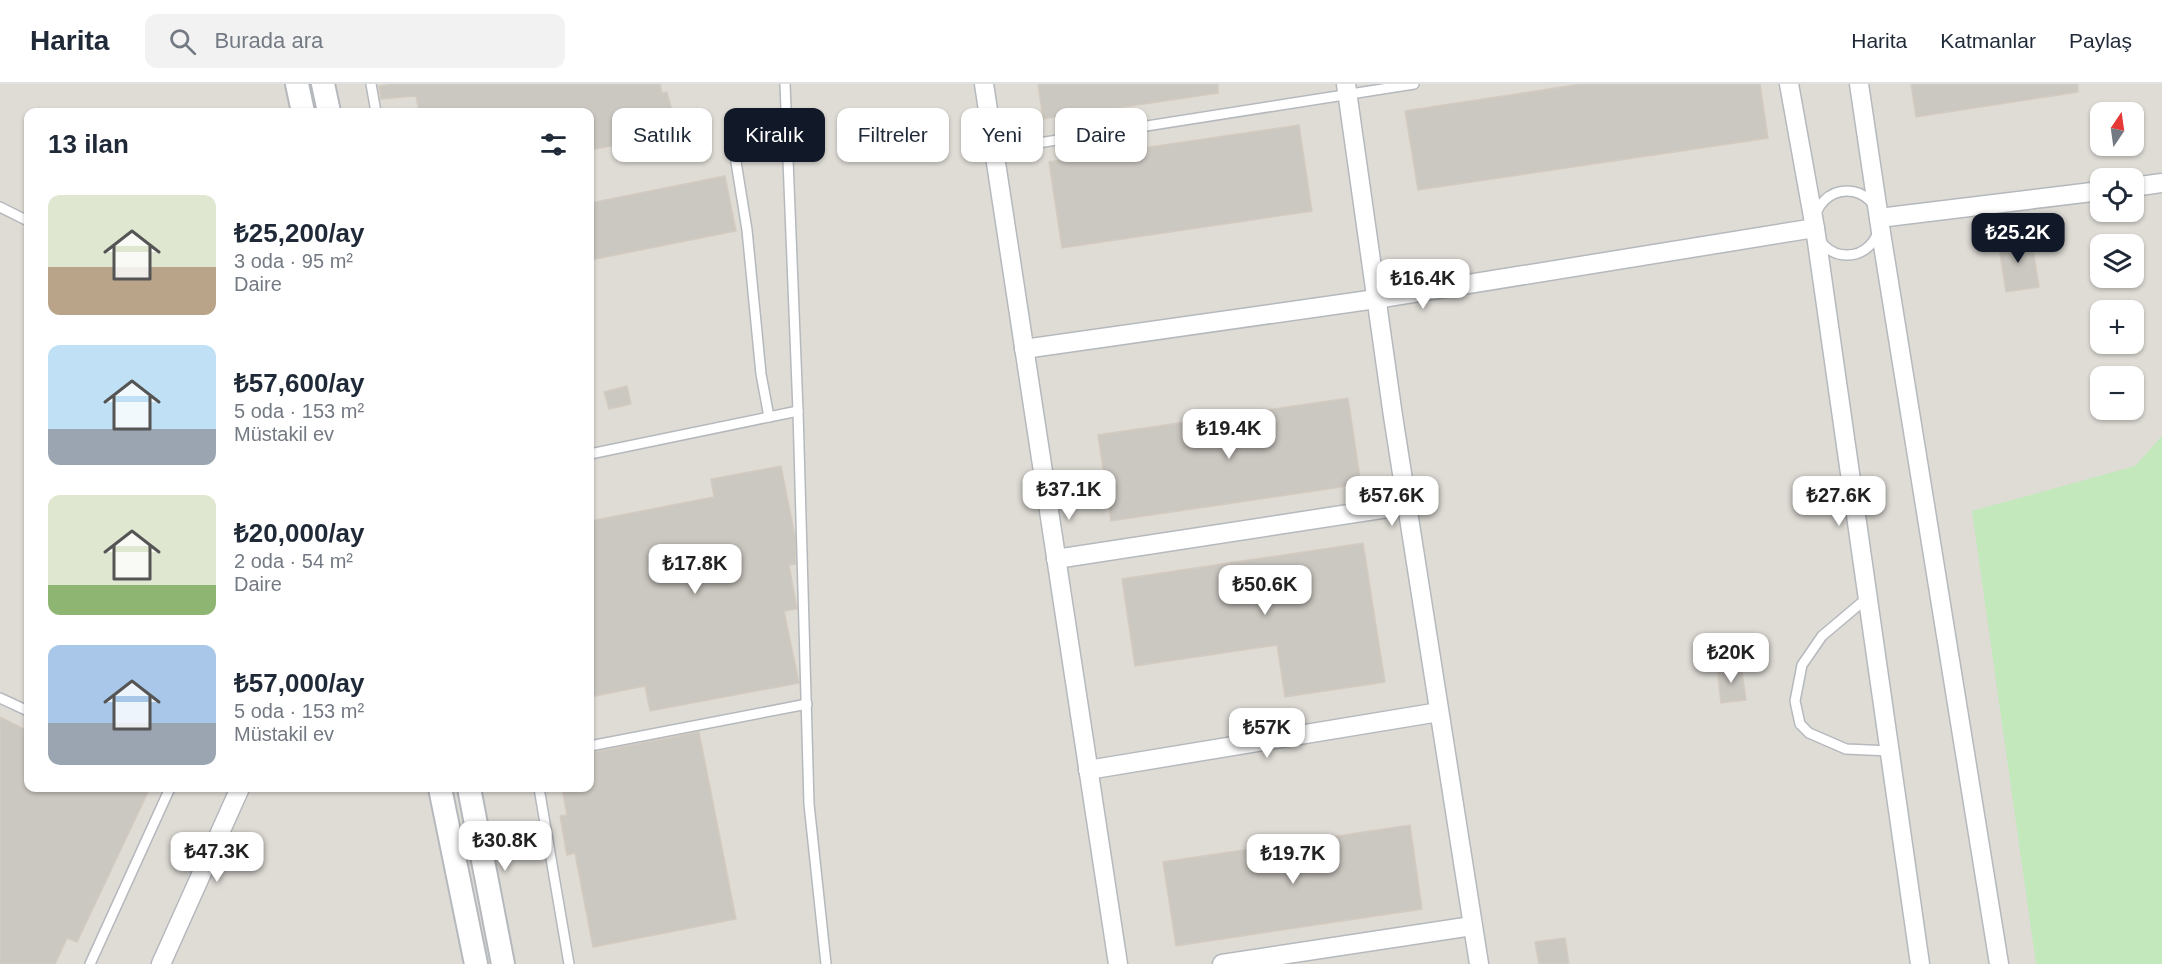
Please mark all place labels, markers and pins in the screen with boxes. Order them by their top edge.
pin: ₺25.2K [1969,213,2067,264]
pin: ₺16.4K [1374,259,1472,310]
pin: ₺19.4K [1180,409,1278,460]
pin: ₺37.1K [1020,470,1118,521]
pin: ₺57.6K [1343,476,1441,527]
pin: ₺27.6K [1790,476,1888,527]
pin: ₺17.8K [646,544,744,595]
pin: ₺50.6K [1216,565,1314,616]
pin: ₺20K [1695,633,1767,684]
pin: ₺57K [1231,708,1303,759]
pin: ₺30.8K [456,821,554,872]
pin: ₺47.3K [168,832,266,883]
pin: ₺19.7K [1244,834,1342,885]

